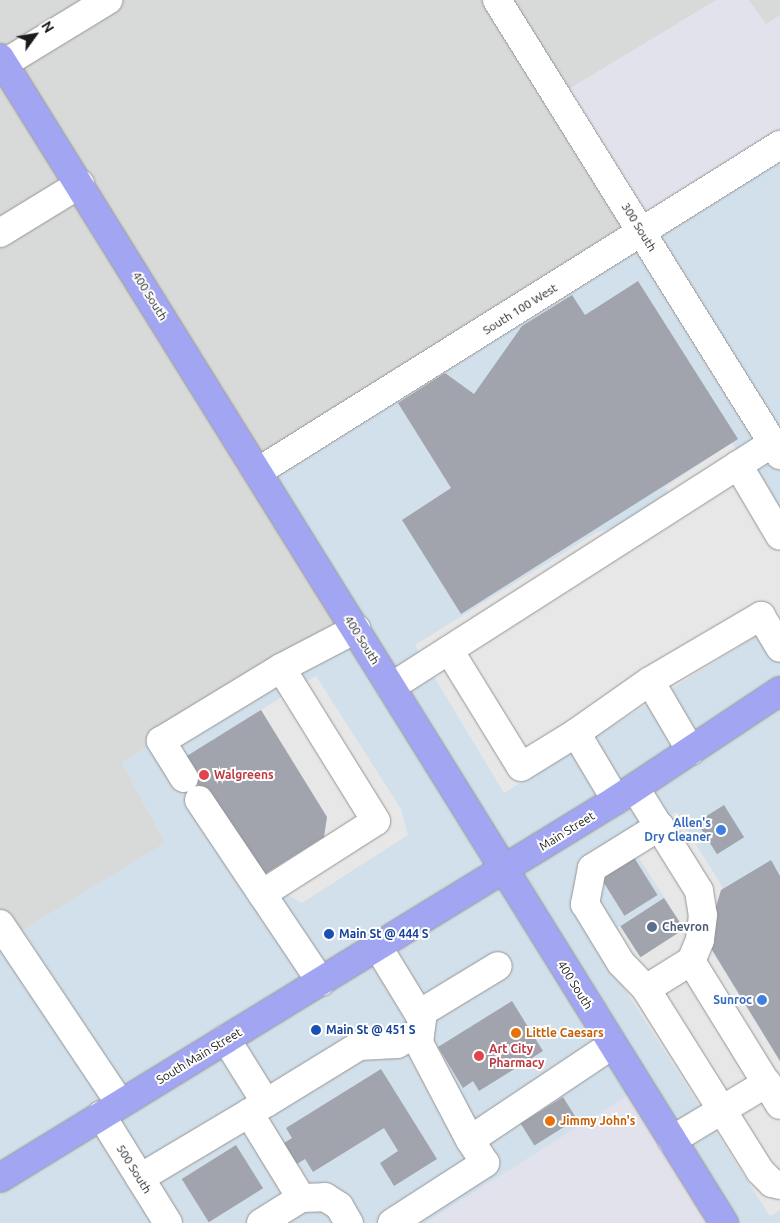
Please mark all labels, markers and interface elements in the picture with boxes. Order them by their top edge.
north arrow [10,10,60,60]
text: N [38,18,57,36]
street label: 300 South [618,200,660,254]
street label: 400 South [129,269,171,323]
street label: South 100 West [480,280,560,338]
street label: 400 South [341,613,383,667]
place label: Walgreens [214,768,274,782]
marker: Walgreens [198,769,210,781]
street label: Main Street [537,808,597,854]
place label: Allen's Dry Cleaner [644,816,711,844]
marker: Allen's Dry Cleaner [715,824,727,836]
place label: Chevron [662,920,709,934]
marker: Chevron [646,921,658,933]
place label: Main St @ 444 S [339,927,429,941]
marker: Main St @ 444 S [323,928,335,940]
street label: 400 South [554,958,596,1012]
place label: Sunroc [713,993,752,1007]
marker: Sunroc [756,994,768,1006]
place label: Main St @ 451 S [326,1023,416,1037]
marker: Main St @ 451 S [310,1024,322,1036]
street label: South Main Street [154,1025,244,1087]
place label: Little Caesars [526,1026,604,1040]
marker: Little Caesars [510,1027,522,1039]
place label: Art City Pharmacy [489,1042,544,1070]
marker: Art City Pharmacy [473,1050,485,1062]
place label: Jimmy John's [560,1114,635,1128]
marker: Jimmy John's [544,1115,556,1127]
street label: 500 South [113,1142,155,1196]

